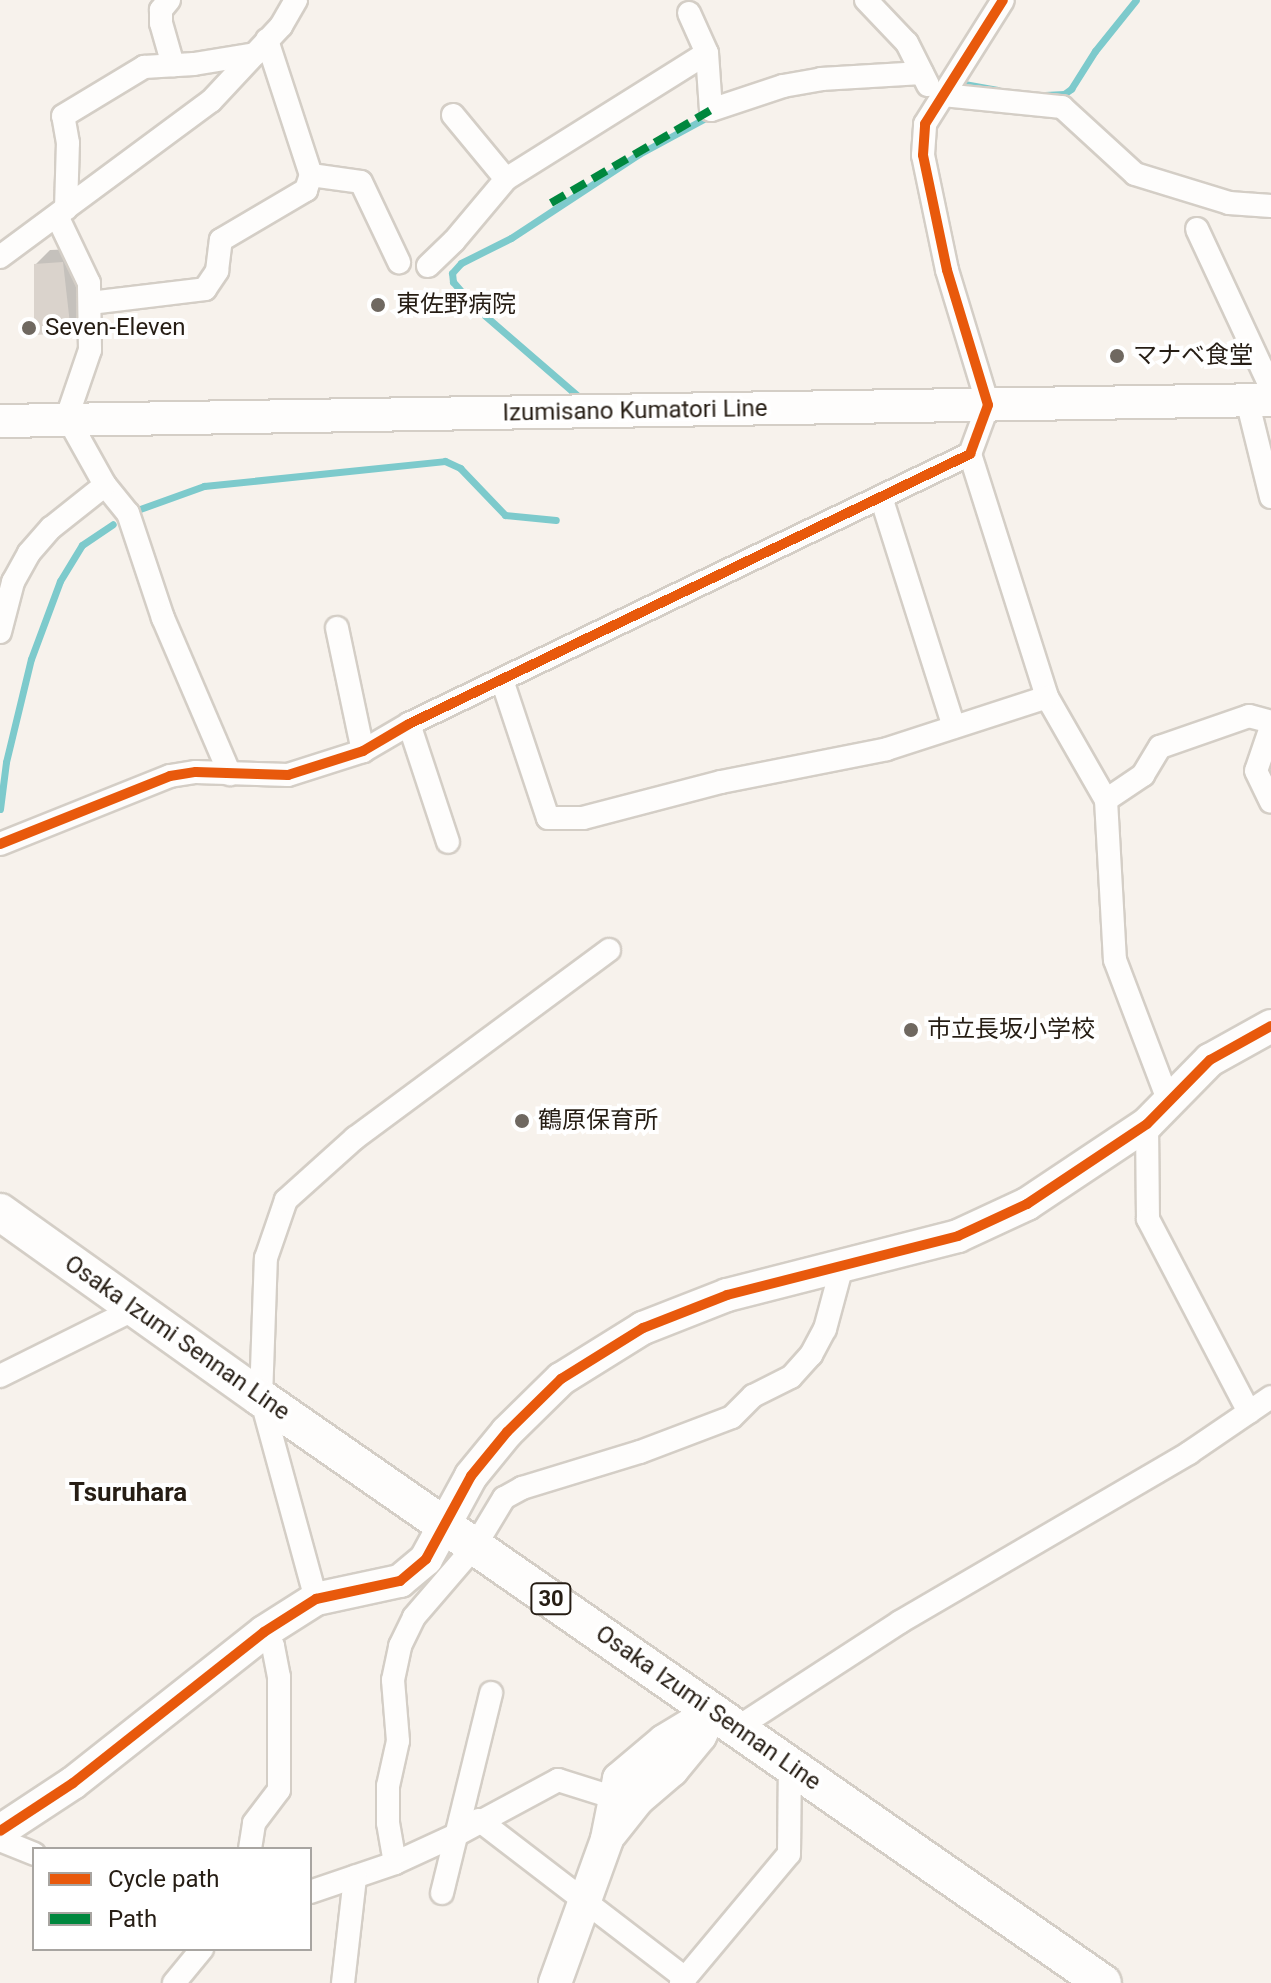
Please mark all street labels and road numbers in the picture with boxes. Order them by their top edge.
street label: Izumisano Kumatori Line [502,394,768,428]
street label: Osaka Izumi Sennan Line [59,1249,295,1427]
road number: 30 [529,1581,573,1617]
street label: Osaka Izumi Sennan Line [590,1619,826,1797]

